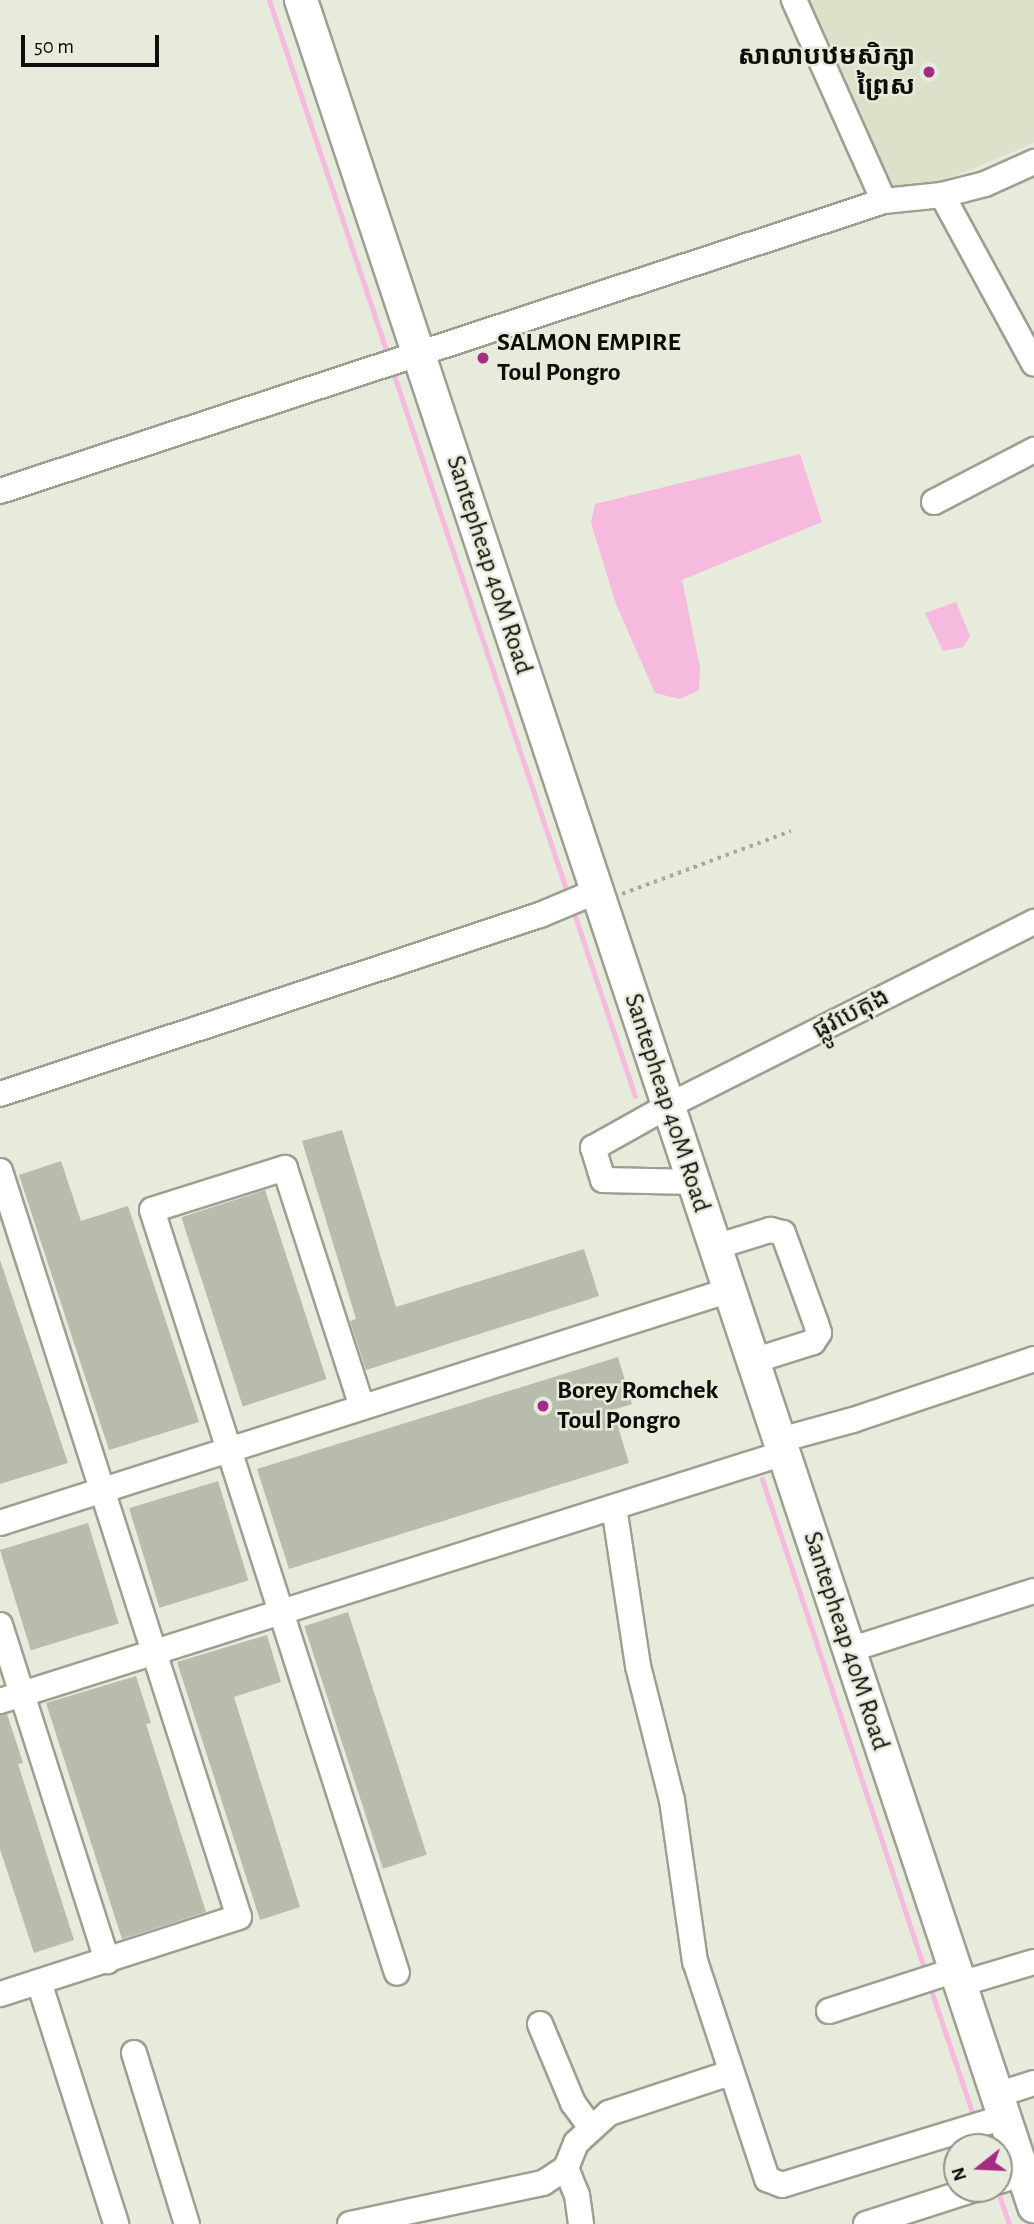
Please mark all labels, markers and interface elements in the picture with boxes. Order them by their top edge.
scale bar [24,21,163,65]
text: 50 m [34,36,74,57]
place label: សាលាបឋមសិក្សា ព្រៃស [738,41,915,102]
marker: សាលាបឋមសិក្សា ព្រៃស [921,64,937,80]
place label: SALMON EMPIRE Toul Pongro [497,327,681,388]
marker: SALMON EMPIRE Toul Pongro [475,350,491,366]
street label: Santepheap 40M Road [439,452,539,678]
street label: ផ្លូវបេតុង [807,981,895,1047]
street label: Santepheap 40M Road [617,990,717,1216]
place label: Borey Romchek Toul Pongro [557,1375,718,1436]
marker: Borey Romchek Toul Pongro [535,1398,551,1414]
street label: Santepheap 40M Road [796,1528,896,1754]
north arrow [943,2133,1013,2203]
text: N [948,2165,971,2183]

